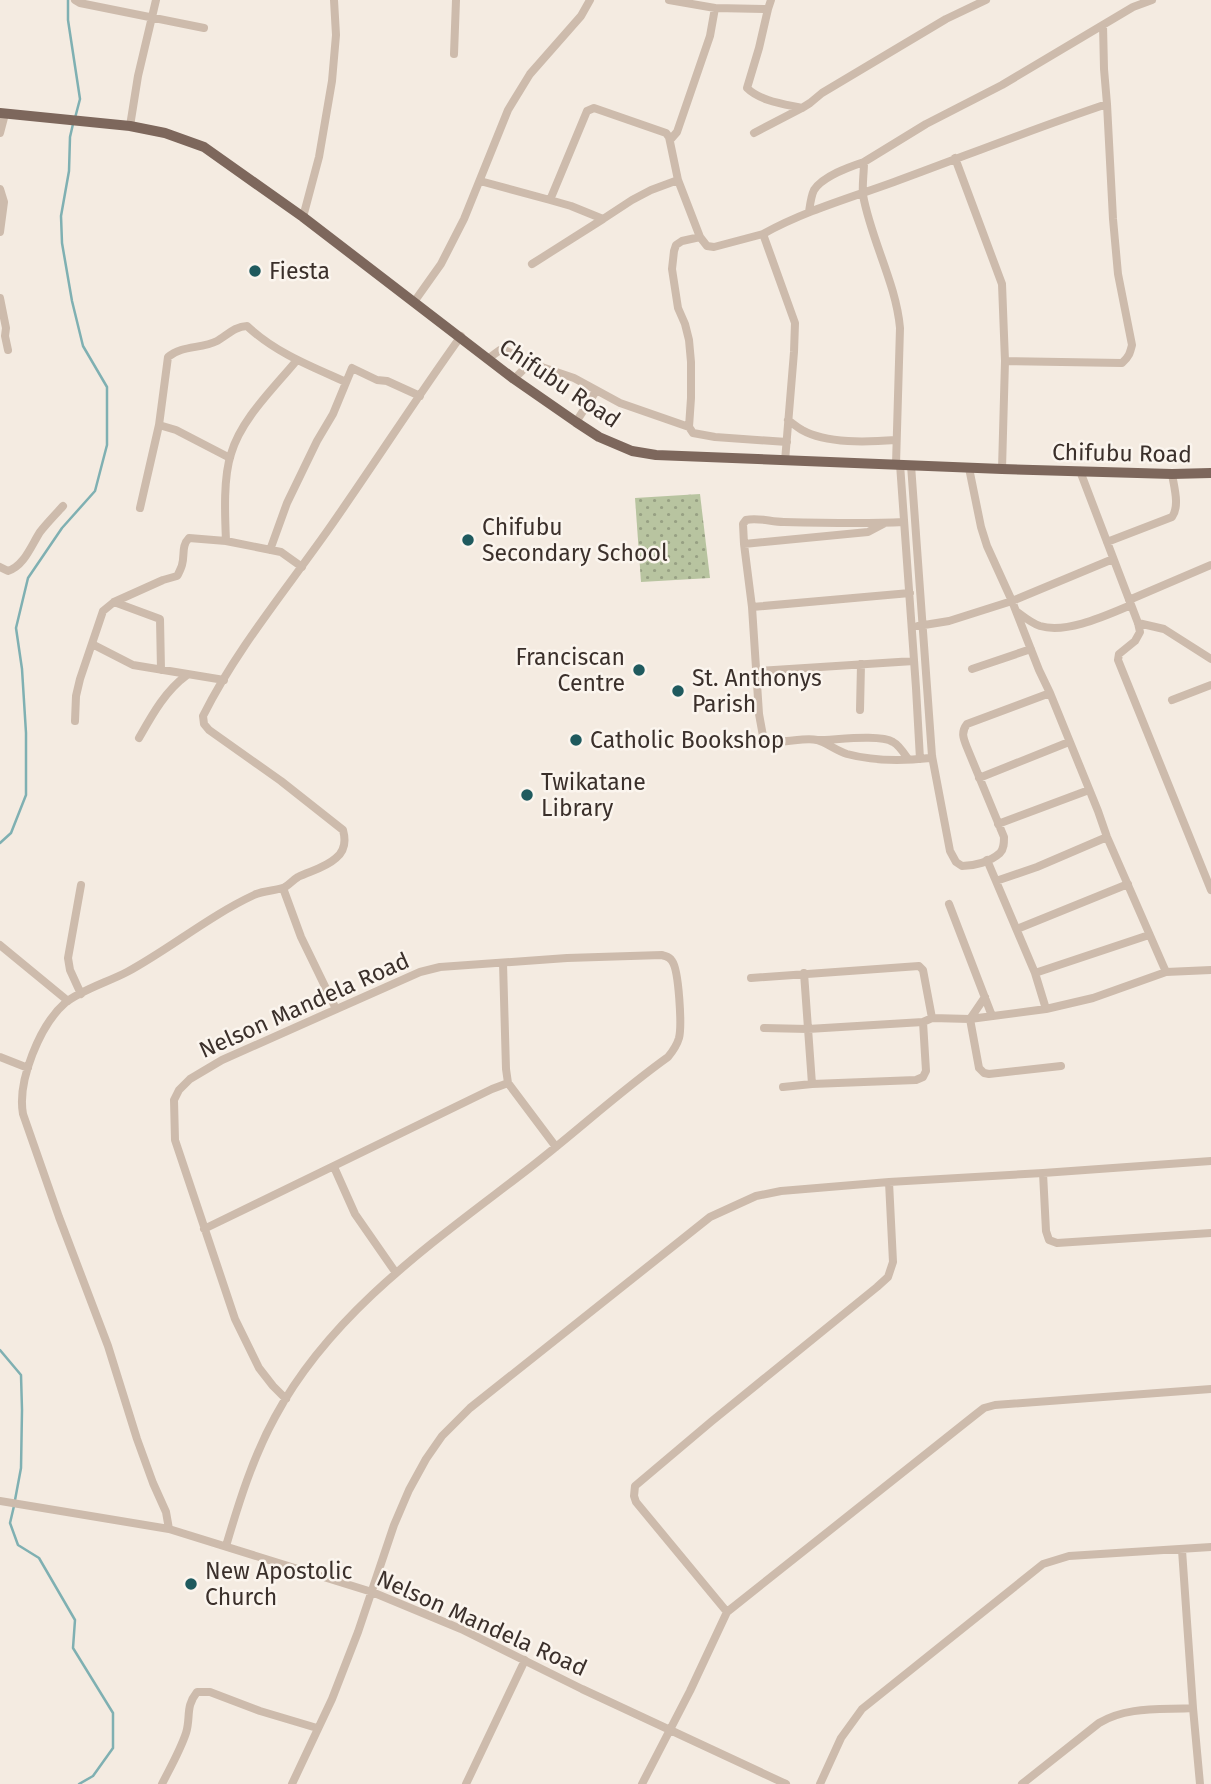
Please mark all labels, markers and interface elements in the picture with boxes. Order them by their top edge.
place label: Fiesta [269,257,330,285]
marker: Fiesta [247,263,263,279]
street label: Chifubu Road [494,332,626,434]
street label: Chifubu Road [1052,438,1192,468]
place label: Chifubu Secondary School [482,513,668,567]
marker: Chifubu Secondary School [460,532,476,548]
place label: Franciscan Centre [515,643,625,697]
marker: Franciscan Centre [631,662,647,678]
place label: St. Anthonys Parish [692,664,822,718]
marker: St. Anthonys Parish [670,683,686,699]
place label: Catholic Bookshop [590,726,785,754]
marker: Catholic Bookshop [568,732,584,748]
place label: Twikatane Library [541,768,646,822]
marker: Twikatane Library [519,787,535,803]
street label: Nelson Mandela Road [195,946,413,1064]
place label: New Apostolic Church [205,1557,352,1611]
street label: Nelson Mandela Road [373,1564,591,1682]
marker: New Apostolic Church [183,1576,199,1592]

